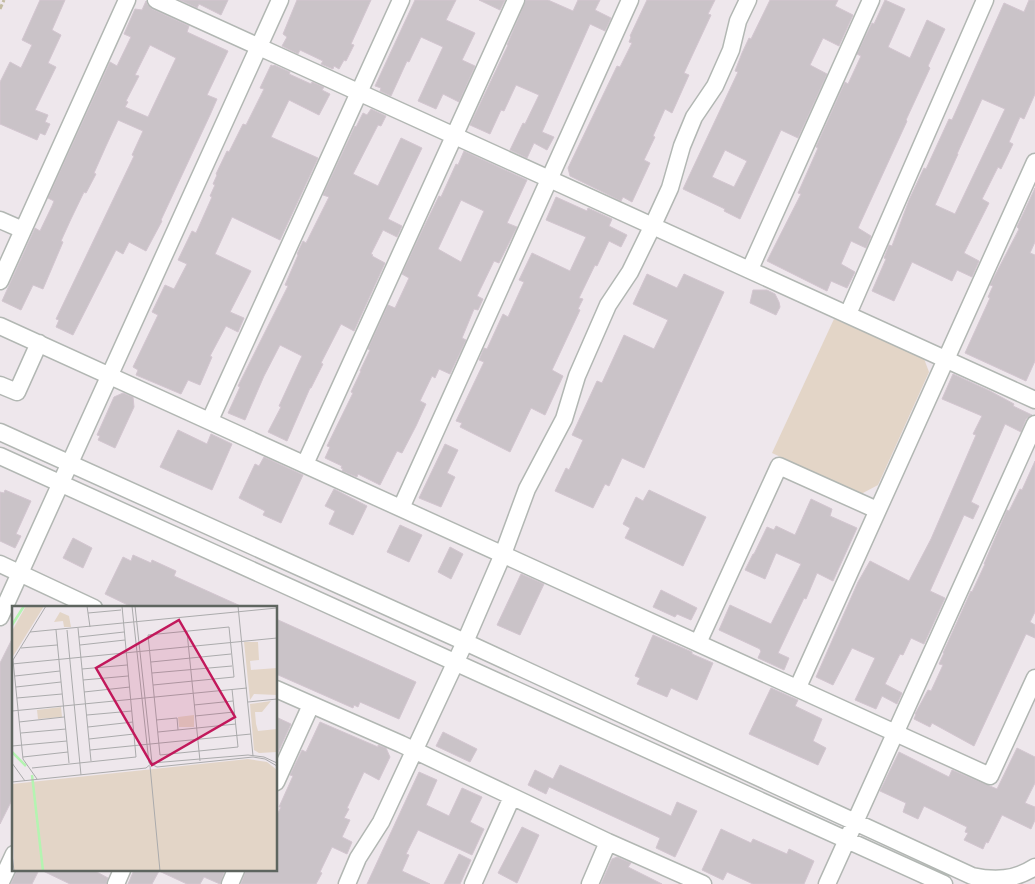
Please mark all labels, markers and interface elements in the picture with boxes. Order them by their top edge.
inset map [12,606,278,872]

